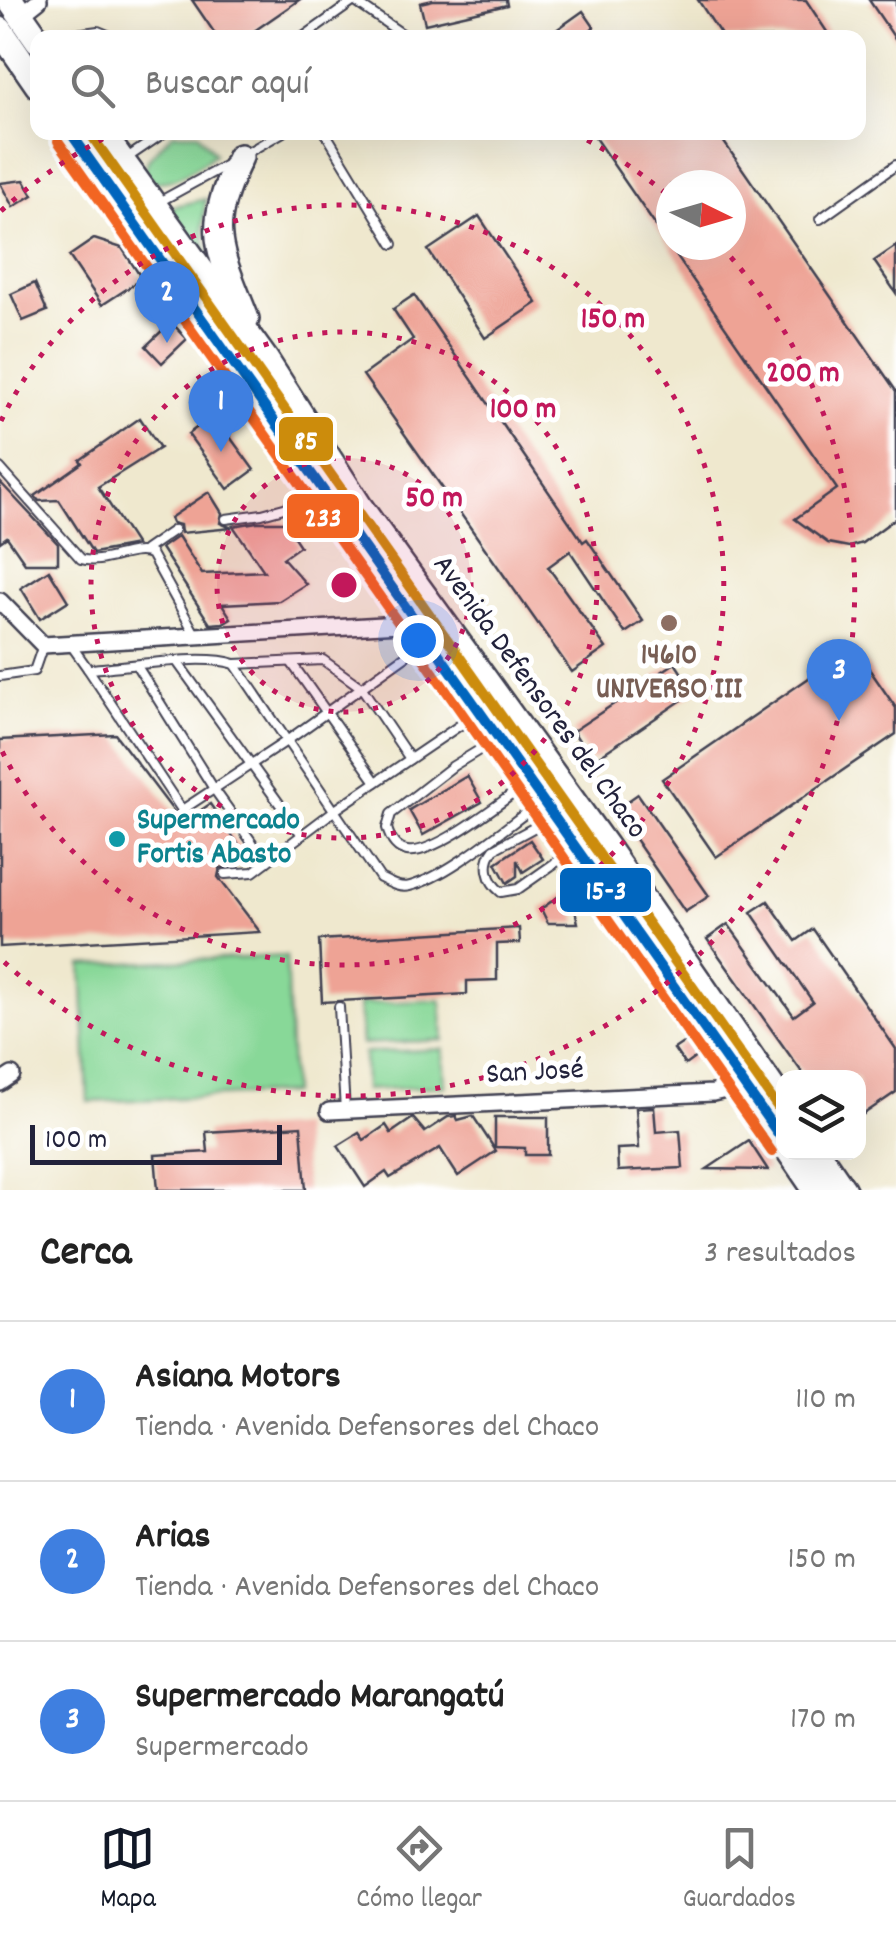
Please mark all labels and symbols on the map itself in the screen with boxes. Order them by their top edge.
north arrow [656,170,746,260]
pin: 2 [134,260,200,343]
text: 150 m [581,300,645,343]
text: 200 m [766,354,840,397]
pin: 1 [188,370,254,452]
text: 100 m [490,390,556,433]
line badge: 85 [277,415,335,463]
text: 85 [294,424,318,464]
text: 50 m [405,479,463,522]
line badge: 233 [285,492,361,540]
text: 233 [304,501,342,541]
street label: Avenida Defensores del Chaco [420,547,656,849]
centre of rings [326,567,362,603]
marker: 14610 UNIVERSO III [658,612,680,634]
your location [393,615,444,666]
place label: 14610 UNIVERSO III [596,636,743,713]
pin: 3 [806,638,872,721]
place label: Supermercado Fortis Abasto [137,801,300,878]
marker: Supermercado Fortis Abasto [106,828,128,850]
line badge: 15-3 [558,866,653,914]
text: 15-3 [585,874,627,914]
street label: San José [485,1050,585,1098]
scale bar [30,1120,282,1164]

